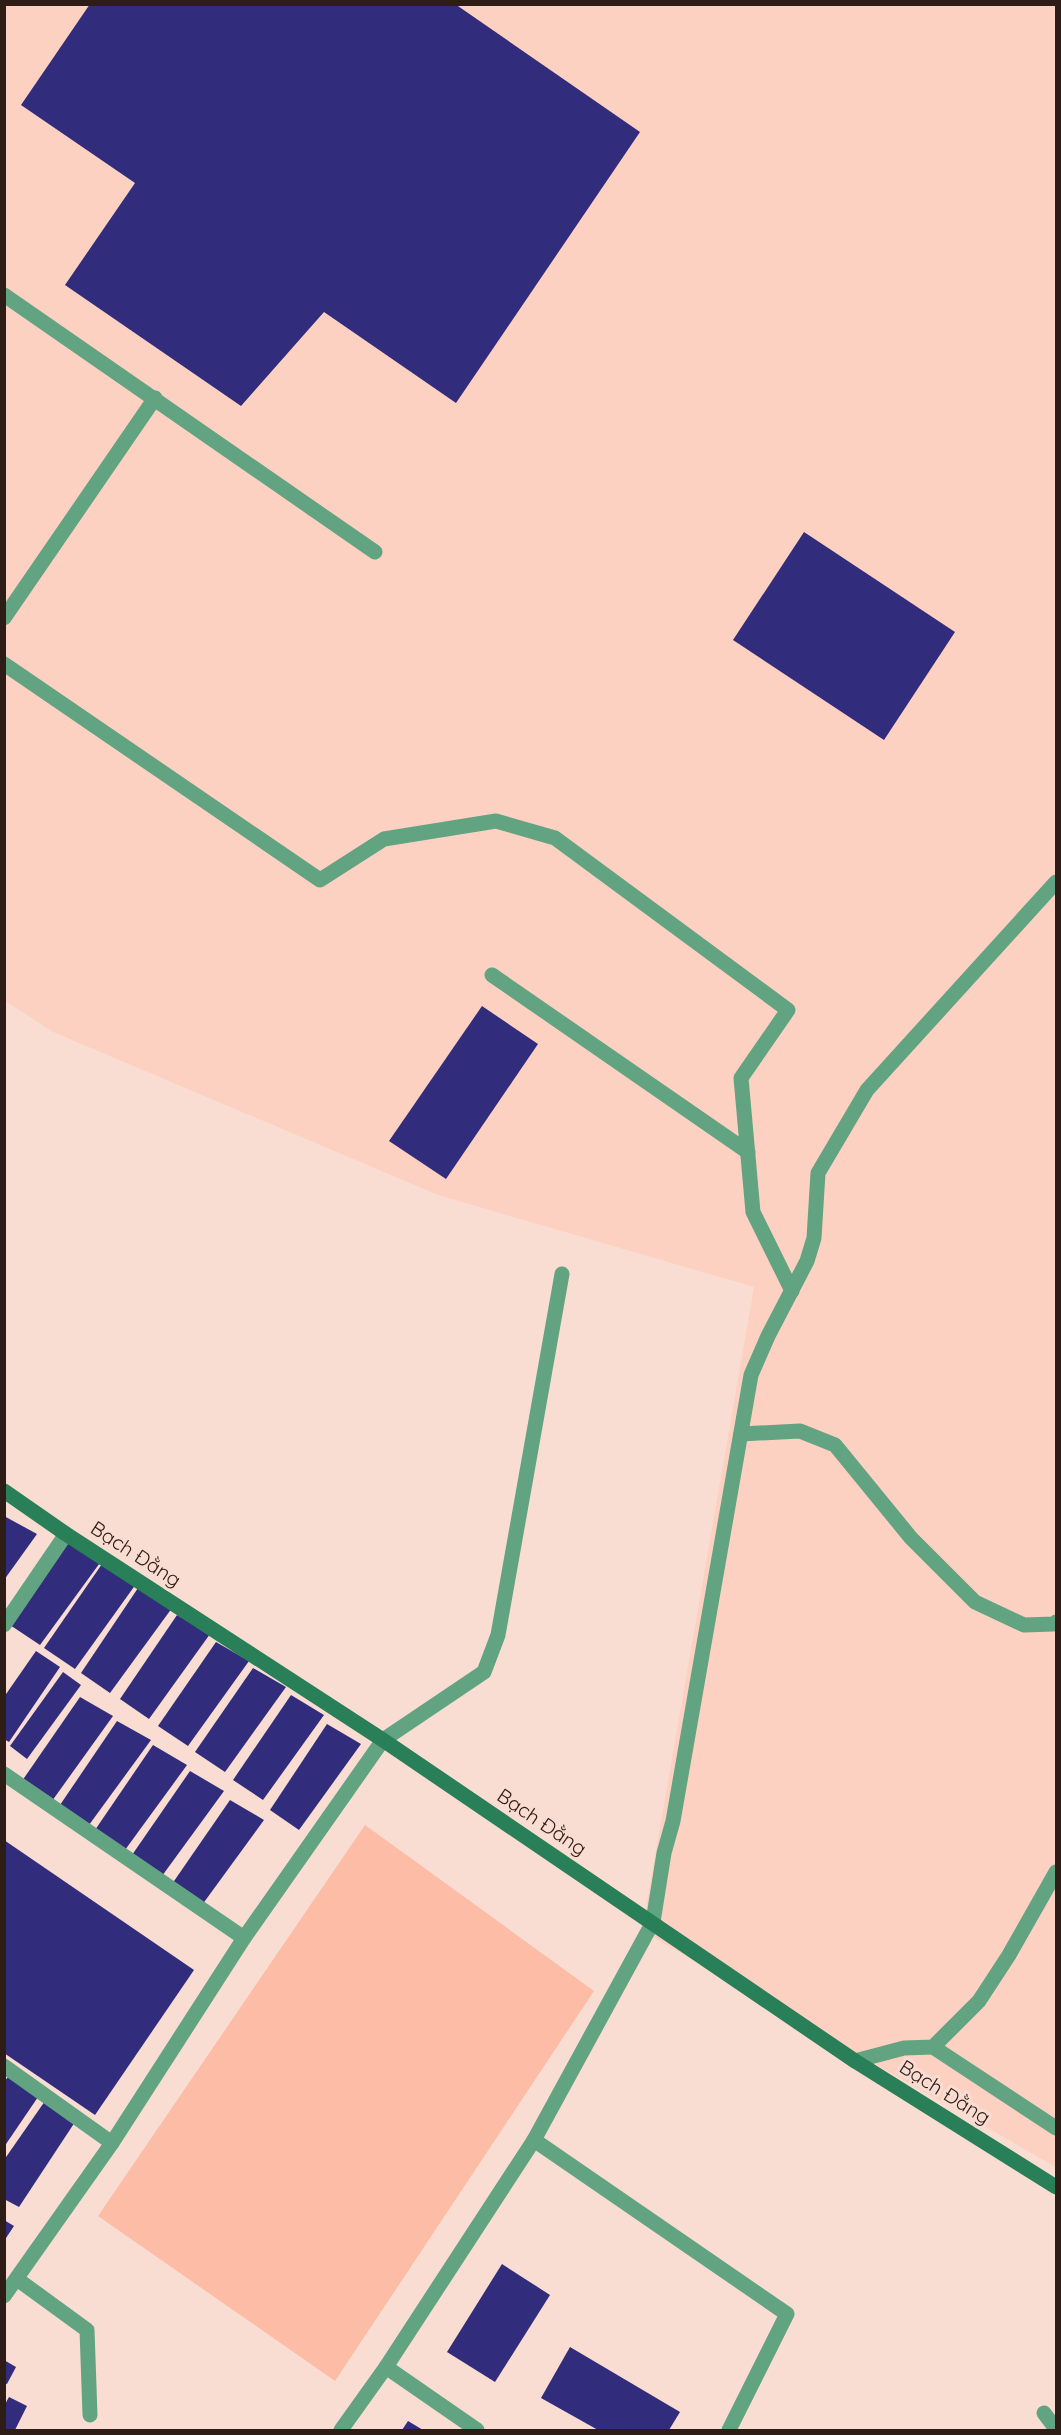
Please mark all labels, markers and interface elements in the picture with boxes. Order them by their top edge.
street label: Bạch Đằng [86,1515,186,1592]
street label: Bạch Đằng [493,1782,592,1861]
street label: Bạch Đằng [895,2054,996,2129]

